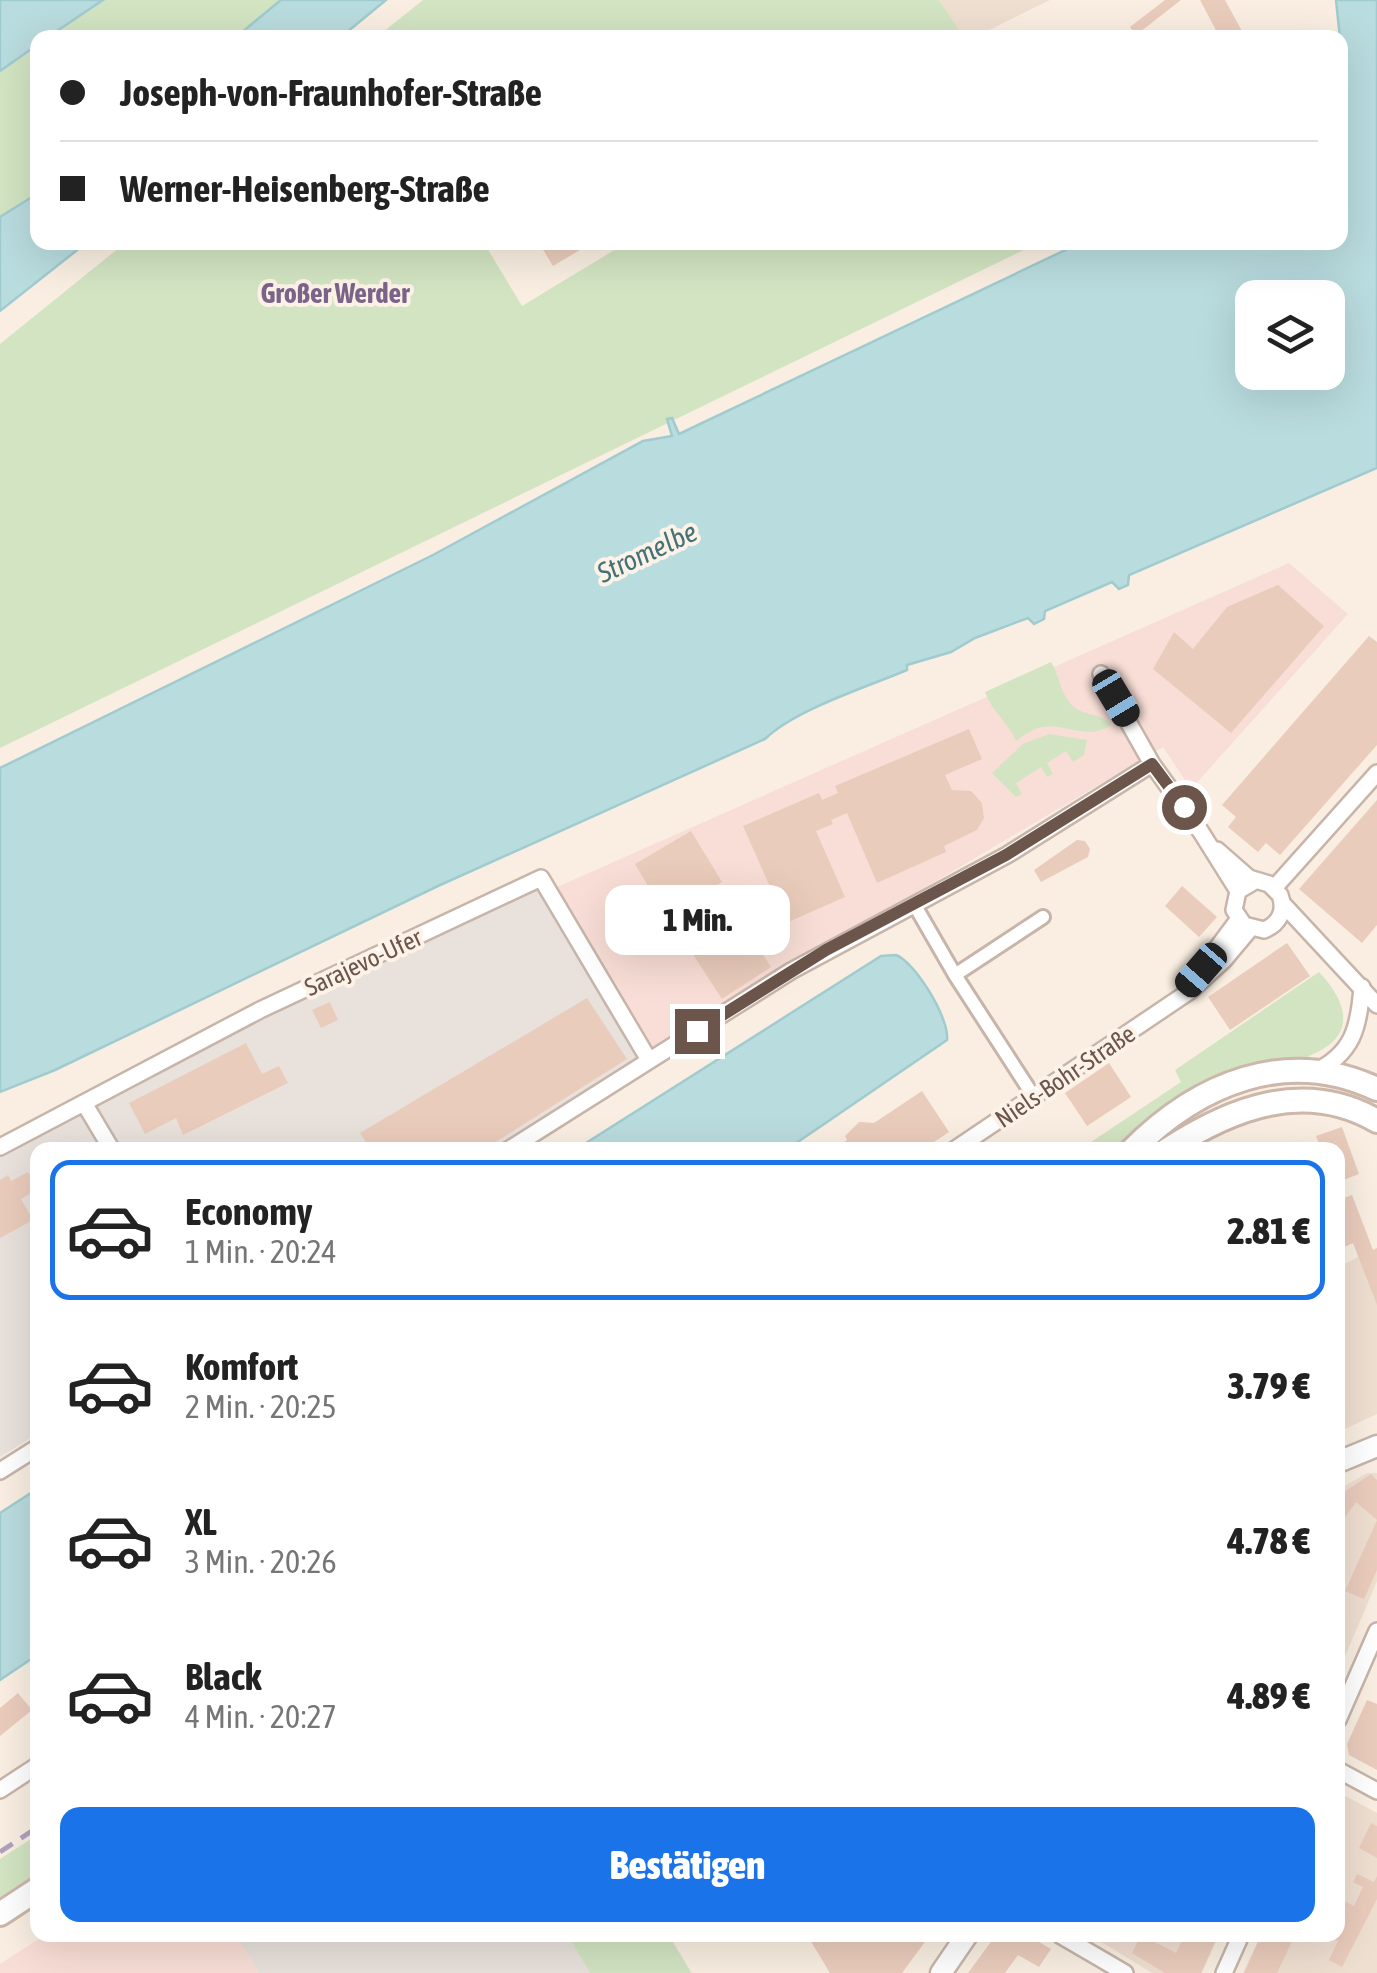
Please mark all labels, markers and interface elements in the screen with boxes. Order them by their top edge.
text: Joseph-von-Fraunhofer-Straße [120,71,542,114]
text: Werner-Heisenberg-Straße [120,167,490,210]
district label: Großer Werder [261,277,410,309]
map controls [1235,280,1345,390]
button: layers [1235,280,1345,390]
water label: Stromelbe [591,515,702,589]
car [1088,665,1144,731]
route start [1162,785,1207,830]
callout: 1 Min. [604,886,790,956]
text: 1 Min. [663,901,732,938]
street label: Sarajevo-Ufer [300,922,427,1001]
car [1170,938,1232,1002]
route end [675,1009,720,1054]
street label: Niels-Bohr-Straße [990,1019,1140,1133]
icon: car [65,1185,155,1275]
text: Economy [185,1190,312,1233]
text: 2.81 € [1227,1209,1310,1252]
text: 1 Min. · 20:24 [185,1233,337,1270]
icon: car [65,1340,155,1430]
text: Komfort [185,1345,298,1388]
text: 3.79 € [1227,1364,1310,1407]
text: 2 Min. · 20:25 [185,1388,337,1425]
icon: car [65,1495,155,1585]
text: XL [185,1500,217,1543]
text: 4.78 € [1227,1519,1310,1562]
text: 3 Min. · 20:26 [185,1543,337,1580]
icon: car [65,1650,155,1740]
text: Black [185,1655,262,1698]
text: 4.89 € [1227,1674,1310,1717]
text: 4 Min. · 20:27 [185,1698,337,1735]
button: Bestätigen [60,1807,1315,1922]

